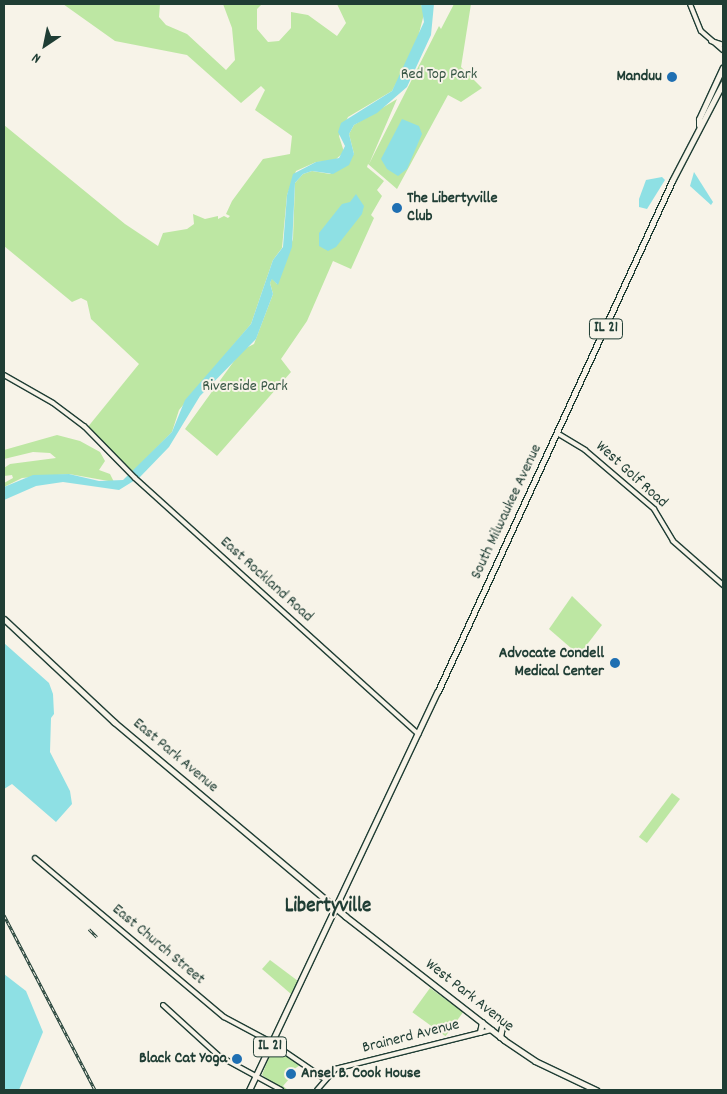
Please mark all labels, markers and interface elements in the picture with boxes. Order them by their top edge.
north arrow [20,20,70,70]
text: N [28,47,45,68]
park label: Red Top Park [401,65,477,85]
place label: Manduu [616,67,662,87]
marker: Manduu [666,71,678,83]
place label: The Libertyville Club [407,189,497,227]
marker: The Libertyville Club [391,202,403,214]
road number: IL 21 [588,316,624,342]
park label: Riverside Park [202,377,288,397]
street label: West Golf Road [591,438,671,512]
street label: South Milwaukee Avenue [467,441,547,583]
street label: East Rockland Road [215,533,317,627]
place label: Advocate Condell Medical Center [499,644,604,682]
marker: Advocate Condell Medical Center [608,656,622,670]
street label: East Park Avenue [128,715,222,797]
district label: Libertyville [285,894,371,920]
street label: East Church Street [108,901,208,989]
street label: West Park Avenue [421,955,517,1037]
street label: Brainerd Avenue [361,1016,461,1058]
road number: IL 21 [252,1034,288,1060]
place label: Black Cat Yoga [139,1049,227,1069]
marker: Black Cat Yoga [231,1053,243,1065]
place label: Ansel B. Cook House [301,1064,421,1084]
marker: Ansel B. Cook House [285,1068,297,1080]

